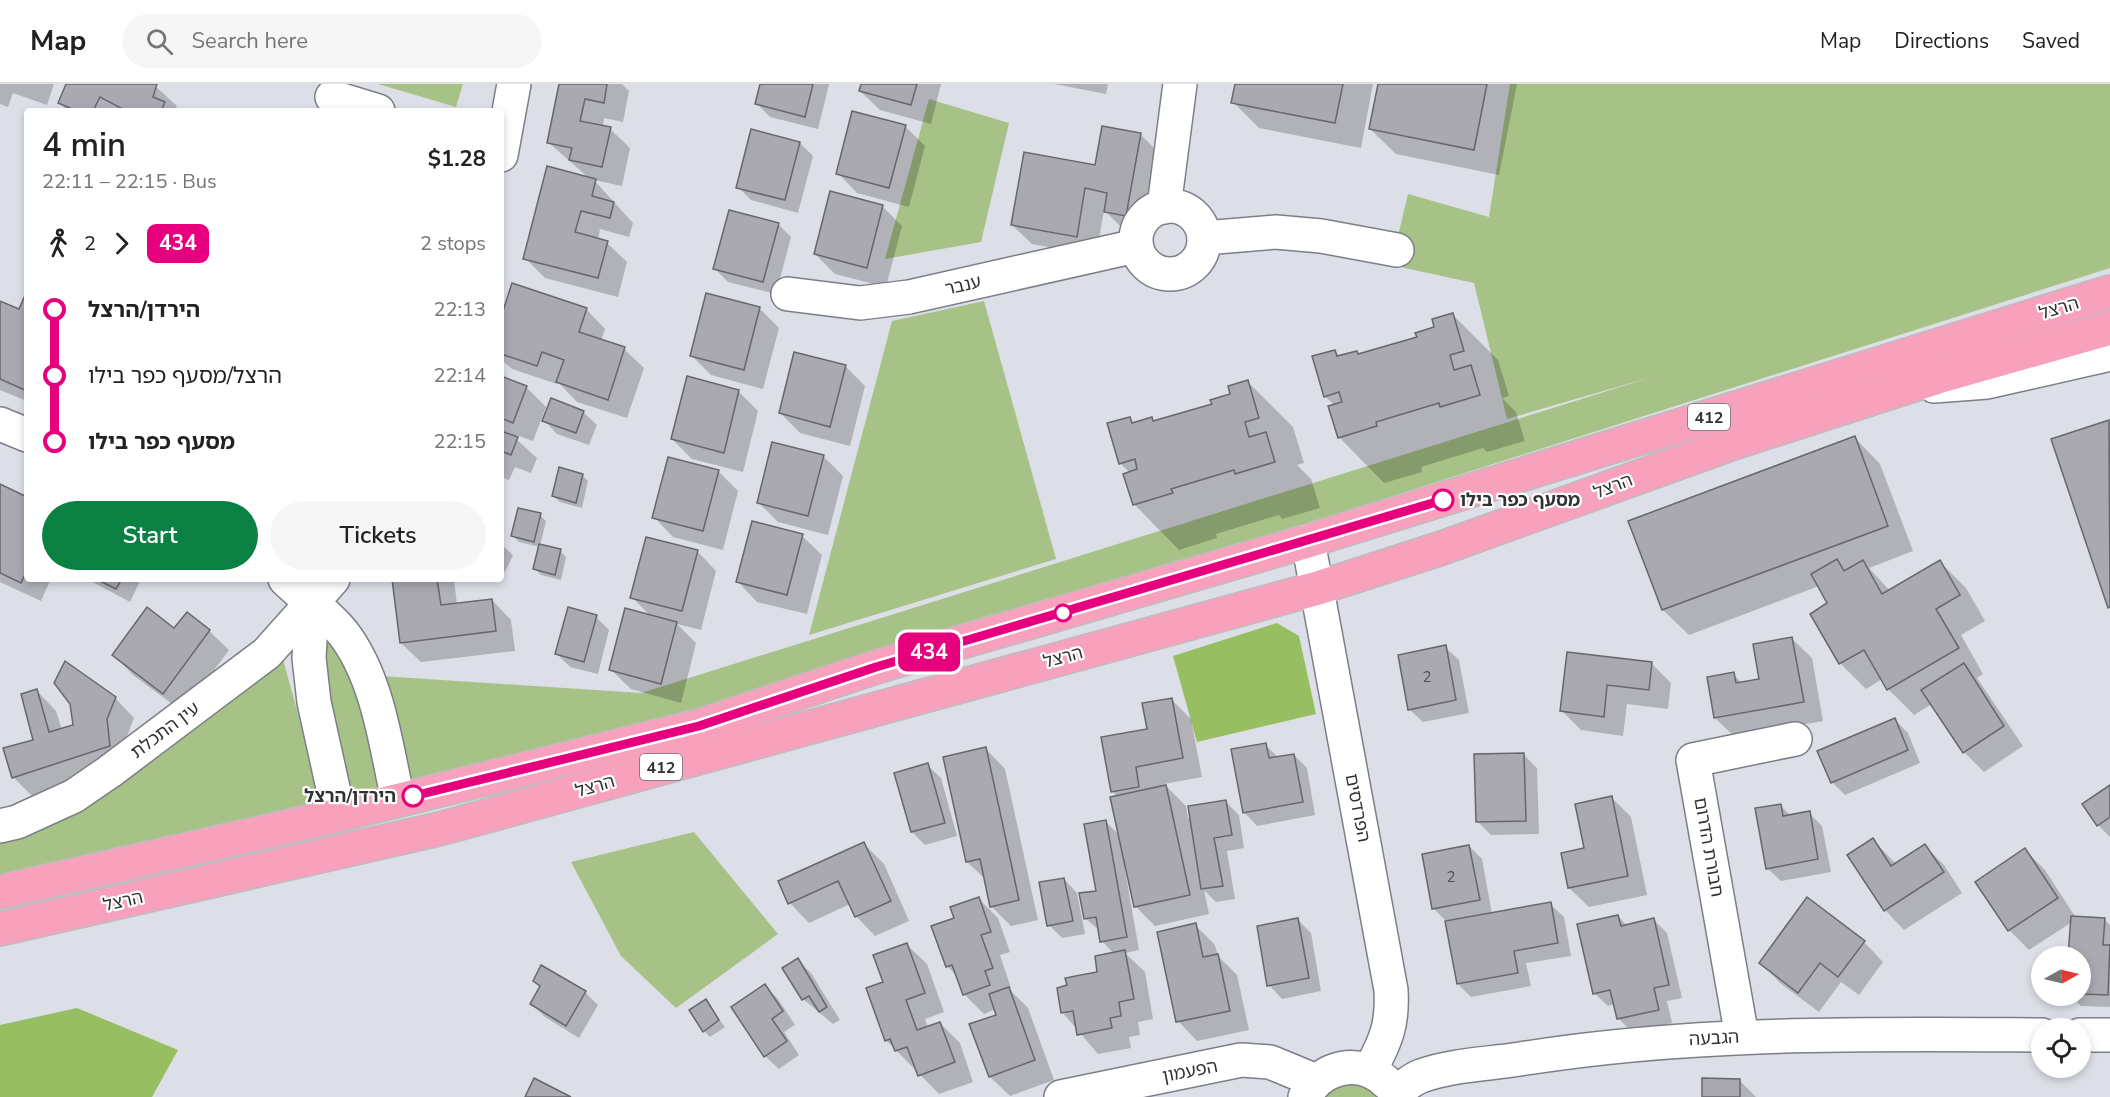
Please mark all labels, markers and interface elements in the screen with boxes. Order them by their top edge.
search box [122,14,542,68]
text: Map [30,22,86,60]
icon: search [143,25,176,58]
text: Search here [191,26,308,56]
text: Map [1820,27,1861,55]
text: Directions [1894,27,1989,55]
text: Saved [2022,27,2080,55]
text: 4 min [42,123,126,168]
text: $1.28 [428,144,486,174]
text: 22:11 – 22:15 · Bus [42,168,217,195]
icon: walk [42,227,75,260]
icon: forward [105,227,138,260]
text: 434 [159,229,197,257]
text: 2 [84,230,96,257]
text: 2 stops [420,230,486,257]
street label: ענבר [942,269,984,301]
street label: הרצל [2036,291,2082,325]
text: הירדן/הרצל [88,295,200,325]
text: 22:13 [433,296,486,323]
text: הרצל/מסעף כפר בילו [88,361,282,391]
text: 22:14 [433,362,486,389]
road number: 412 [1688,404,1730,430]
text: מסעף כפר בילו [88,427,235,457]
text: 22:15 [433,428,486,455]
street label: הרצל [1590,468,1636,504]
place label: מסעף כפר בילו [1460,488,1581,512]
marker: מסעף כפר בילו [1432,489,1454,511]
button: Start [42,501,258,570]
button: Tickets [270,501,486,570]
unlabelled marker [1054,604,1072,622]
line badge: 434 [894,632,964,672]
text: 434 [910,638,948,666]
street label: הרצל [1041,640,1085,674]
house number: 2 [1422,667,1432,687]
street label: עין התכלת [126,696,204,764]
road number: 412 [640,754,682,780]
street label: הרצל [572,769,618,803]
street label: הפרדסים [1340,772,1376,844]
place label: הירדן/הרצל [304,784,396,808]
marker: הירדן/הרצל [402,785,424,807]
street label: חבורת הדרום [1688,795,1730,899]
house number: 2 [1446,867,1456,887]
street label: הרצל [101,885,145,917]
north arrow [2031,946,2091,1006]
map controls [2031,946,2091,1078]
button: locate [2031,1018,2091,1078]
street label: הגבעה [1688,1025,1740,1051]
street label: הפעמון [1160,1054,1220,1088]

